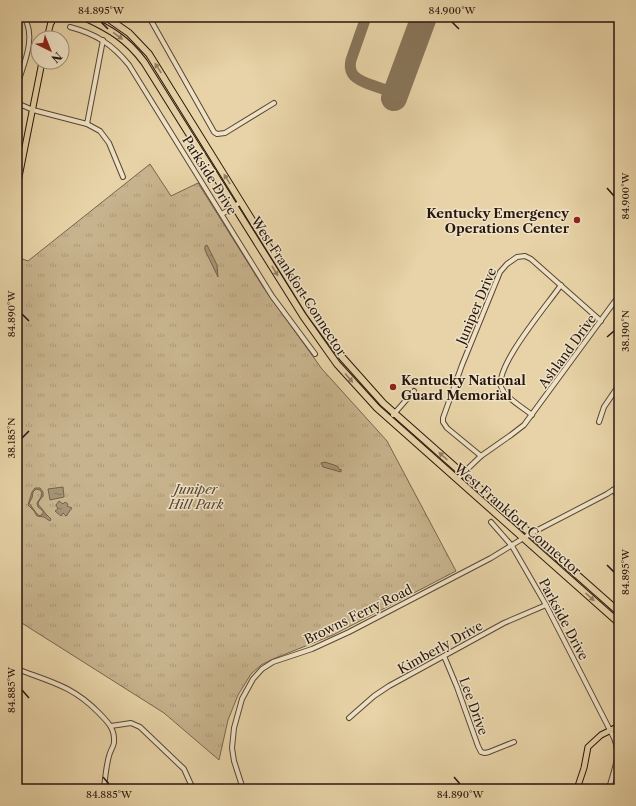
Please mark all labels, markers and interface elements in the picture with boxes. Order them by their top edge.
text: 84.895°W [78,4,125,17]
text: 84.900°W [429,4,476,17]
north arrow [30,30,70,70]
one-way arrow [113,31,124,40]
text: N [48,49,65,66]
one-way arrow [154,63,162,74]
street label: Parkside Drive [179,132,241,218]
text: 84.900°W [619,172,632,219]
one-way arrow [223,174,231,184]
place label: Kentucky Emergency Operations Center [426,205,570,236]
street label: West Frankfort Connector [247,213,350,359]
marker: Kentucky Emergency Operations Center [572,215,582,225]
one-way arrow [271,265,278,277]
street label: Juniper Drive [452,265,499,349]
text: 84.890°W [5,290,18,337]
text: 38.190°N [619,310,632,352]
street label: Ashland Drive [534,311,599,392]
place label: Kentucky National Guard Memorial [401,372,526,403]
one-way arrow [344,373,353,383]
marker: Kentucky National Guard Memorial [388,382,398,392]
text: 38.185°N [5,417,18,459]
one-way arrow [438,452,448,461]
street label: West Frankfort Connector [451,459,585,579]
park label: Juniper Hill Park [168,481,224,512]
text: 84.895°W [619,548,632,595]
street label: Parkside Drive [536,575,592,663]
street label: Browns Ferry Road [301,581,415,647]
one-way arrow [585,592,595,602]
street label: Kimberly Drive [395,617,485,677]
text: 84.885°W [5,666,18,713]
street label: Lee Drive [456,675,492,737]
text: 84.885°W [86,788,133,801]
text: 84.890°W [437,788,484,801]

